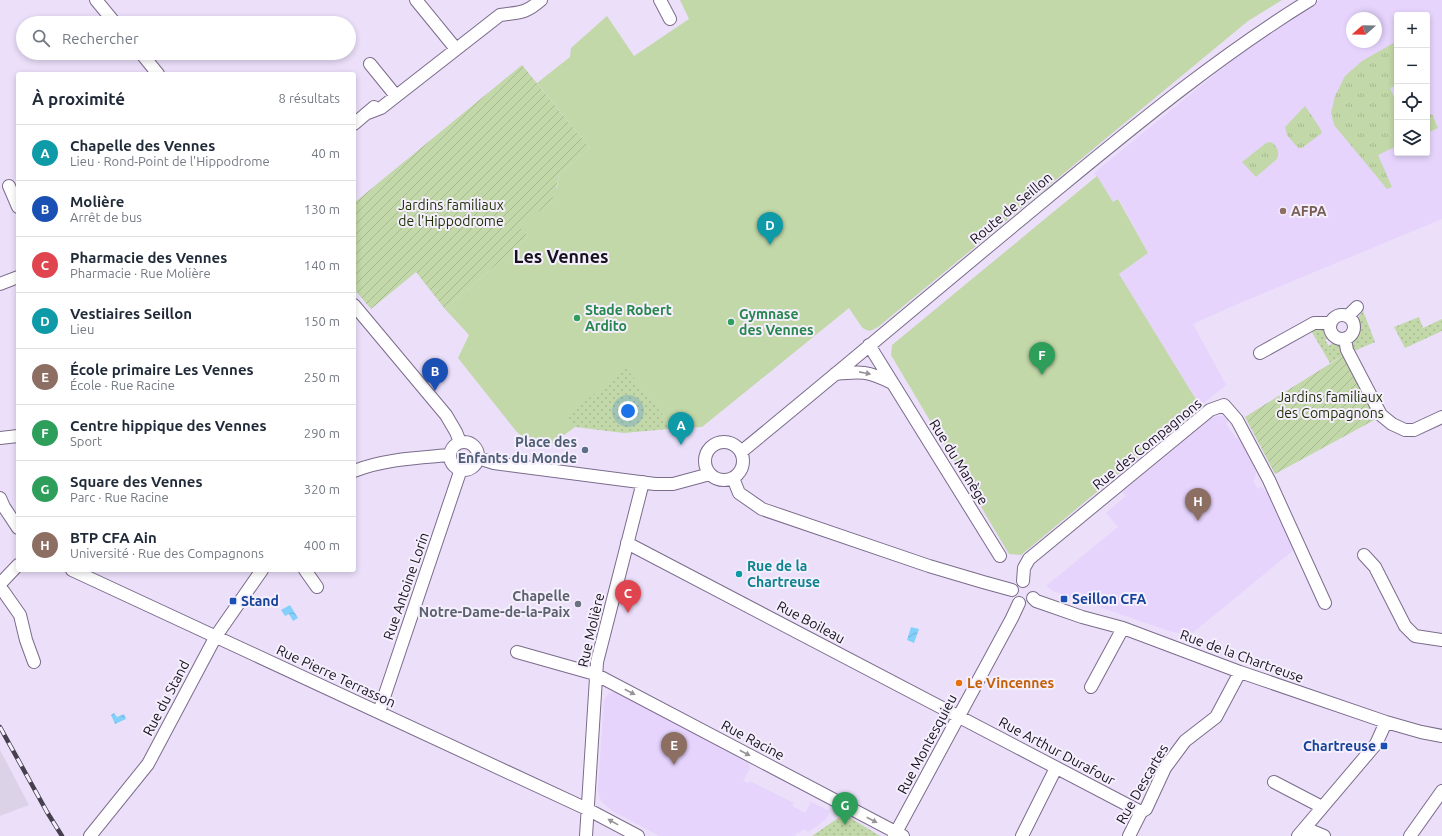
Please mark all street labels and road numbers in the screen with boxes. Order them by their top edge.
street label: Route de Seillon [967,169,1055,247]
street label: Rue des Compagnons [1089,395,1205,493]
street label: Rue du Manège [926,416,992,508]
street label: Rue Antoine Lorin [380,530,432,642]
street label: Rue Molière [575,591,607,669]
street label: Rue Boileau [774,597,848,647]
street label: Rue de la Chartreuse [1178,626,1306,686]
street label: Rue Pierre Terrasson [274,641,398,711]
street label: Rue du Stand [139,657,193,739]
street label: Rue Montesquieu [894,691,960,797]
street label: Rue Arthur Durafour [996,714,1118,789]
street label: Rue Racine [719,717,787,763]
street label: Rue Descartes [1113,741,1171,827]

